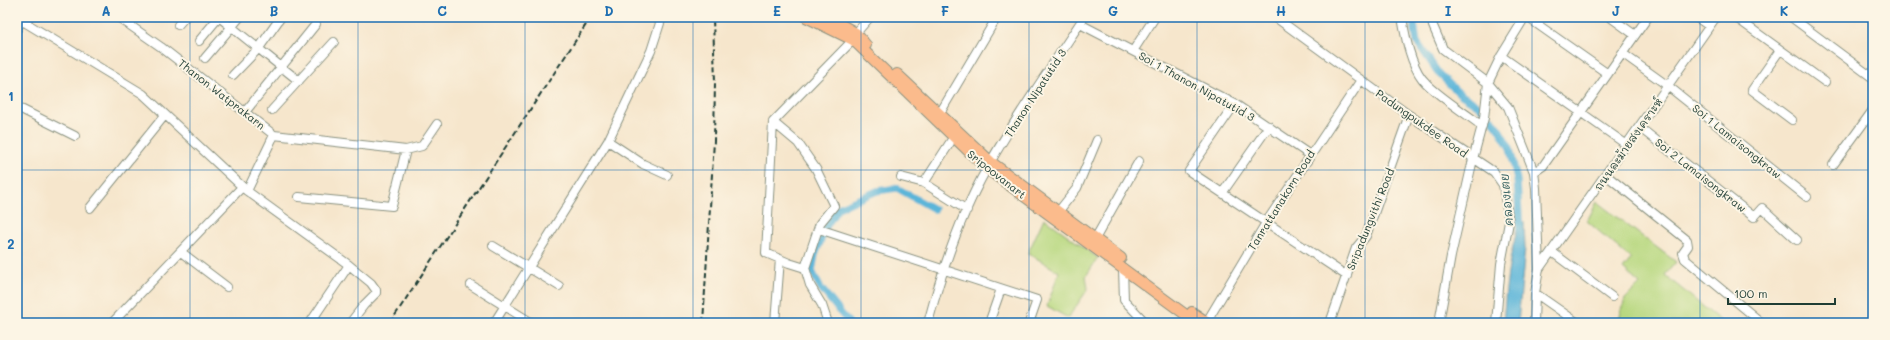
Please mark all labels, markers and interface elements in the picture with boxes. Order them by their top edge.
text: A [101,2,111,19]
text: B [270,2,279,19]
text: C [437,2,447,19]
text: D [604,2,614,19]
text: E [773,2,781,19]
text: F [941,2,949,19]
text: G [1108,2,1118,19]
text: H [1276,2,1286,19]
text: I [1445,2,1452,19]
text: J [1612,2,1620,19]
text: K [1780,2,1789,19]
street label: Thanon Nipatutid 3 [1001,45,1070,140]
street label: Soi 1 Thanon Nipatutid 3 [1136,48,1258,124]
street label: Thanon Watprakarn [176,55,268,133]
street label: Padungpukdee Road [1373,86,1471,160]
text: 1 [8,87,14,104]
street label: ถนนละม้ายสงเคราะห์ [1590,95,1666,193]
street label: Soi 1 Lamaisongkraw [1689,100,1785,182]
street label: Soi 2 Lamaisongkraw [1652,135,1750,215]
street label: Sripoovanart [964,146,1030,202]
street label: Tanrattanakorn Road [1244,147,1318,253]
street label: Sripadungvithi Road [1343,166,1397,272]
water label: คลองเตย [1496,173,1516,227]
text: 2 [7,235,15,252]
scale bar [1728,280,1835,306]
text: 100 m [1734,285,1768,301]

